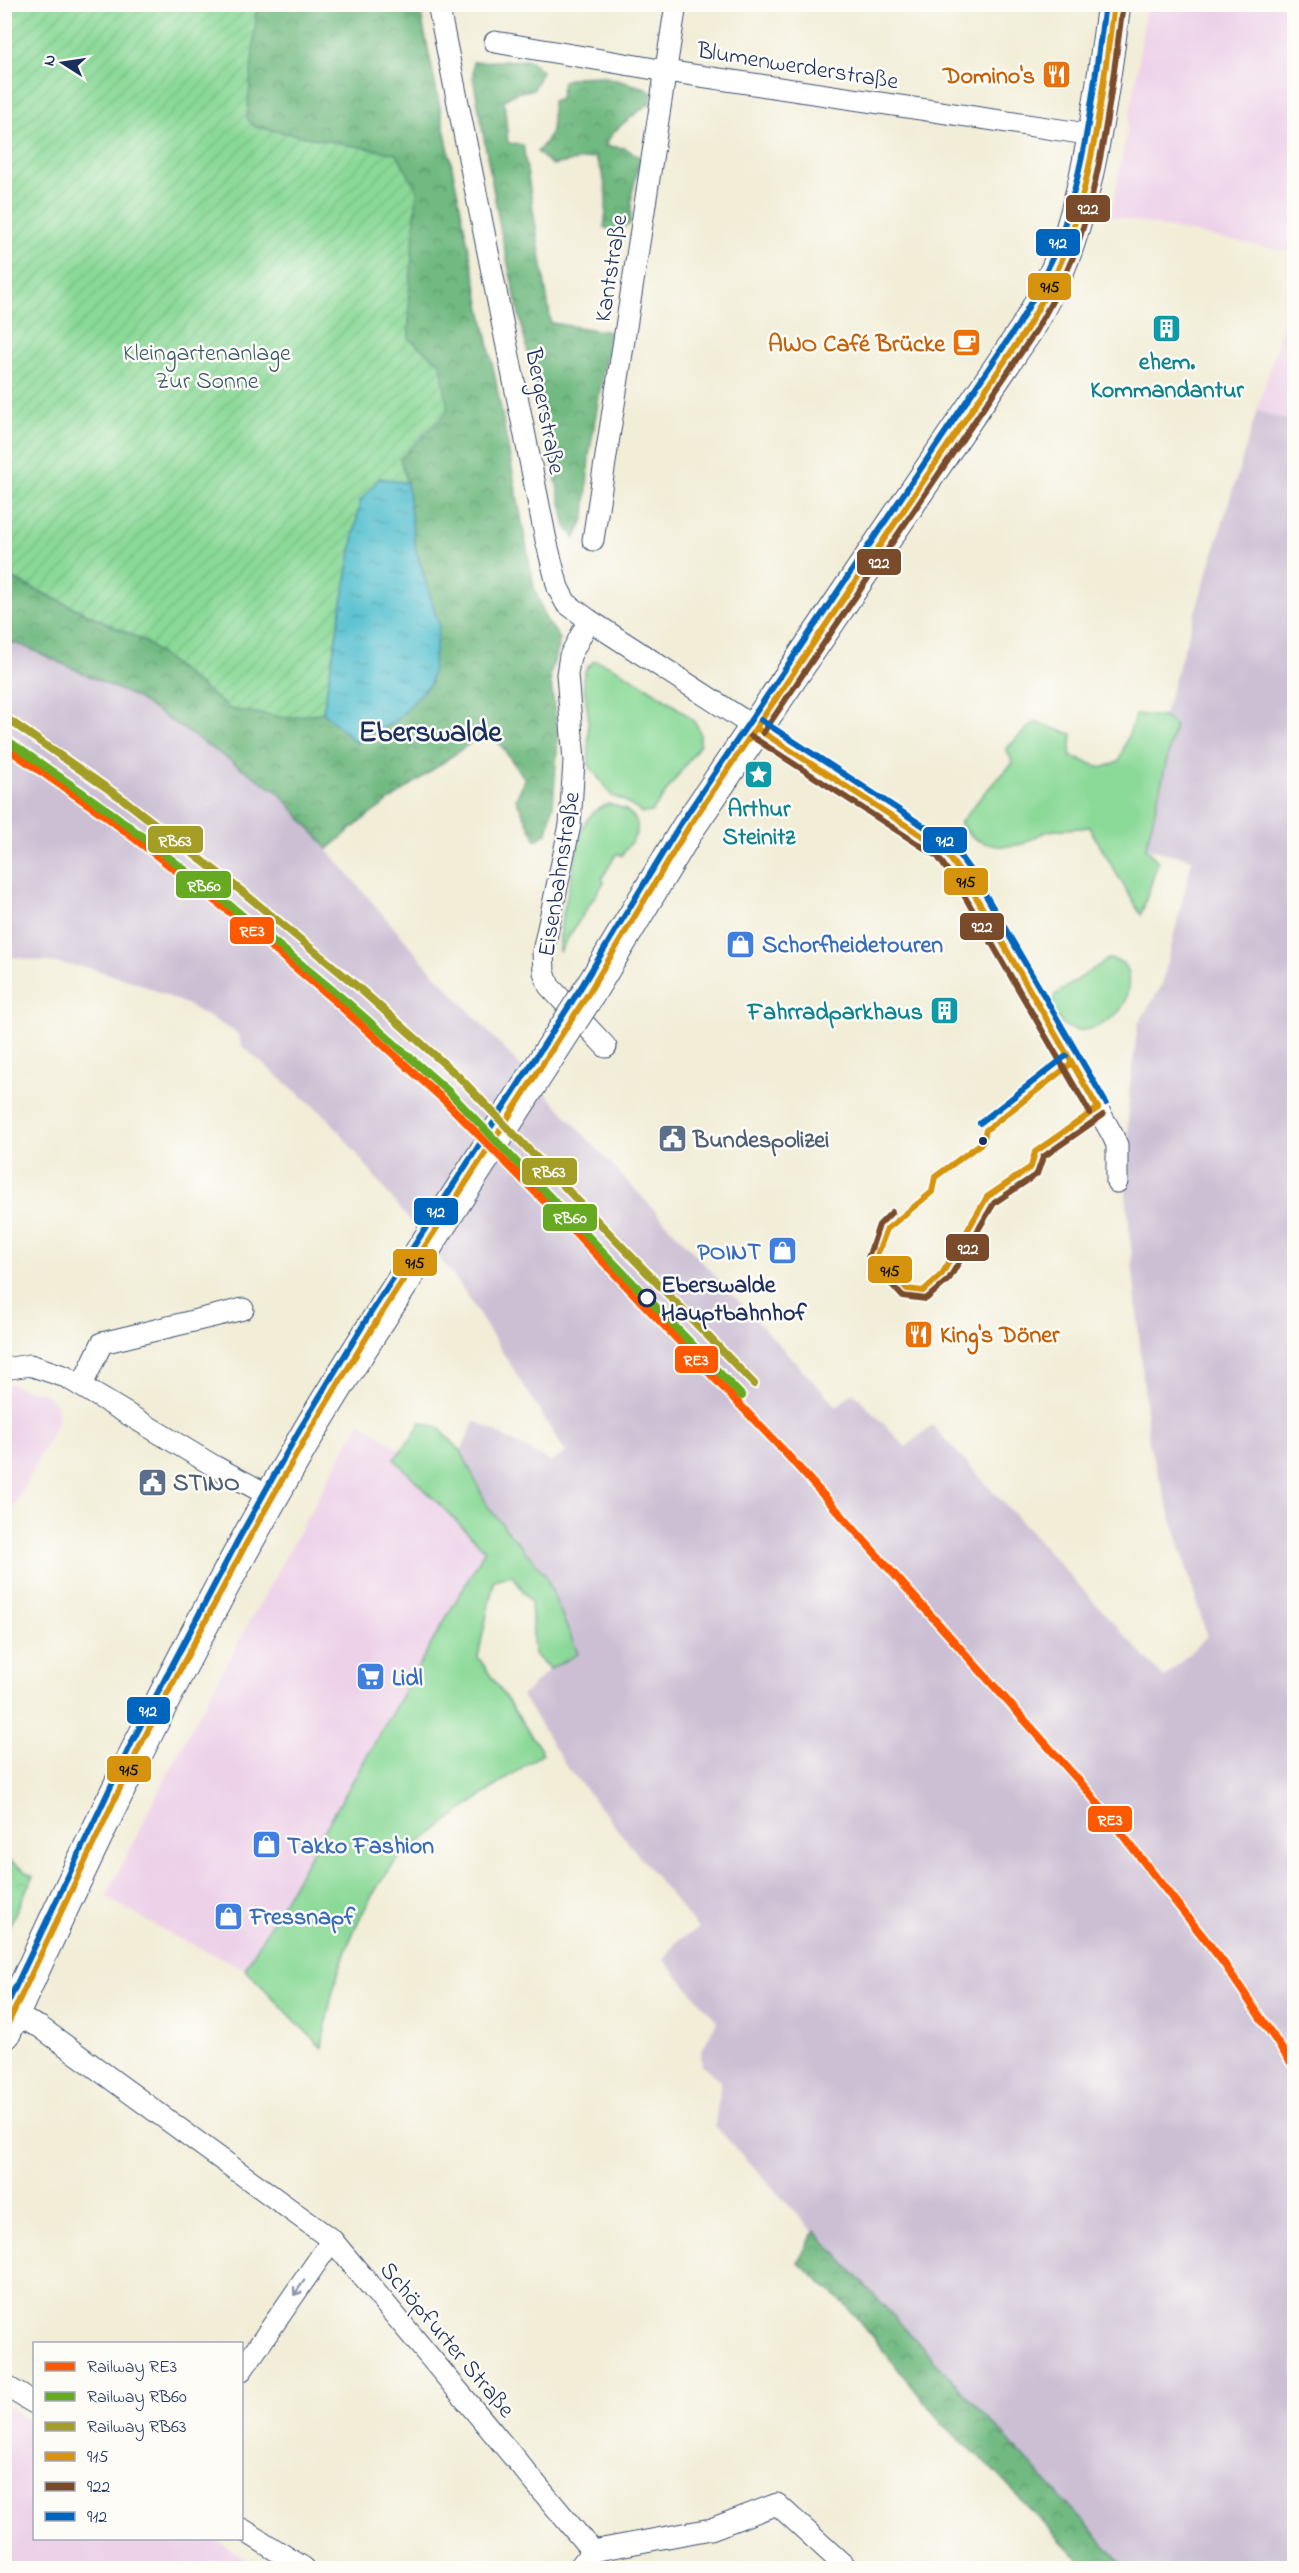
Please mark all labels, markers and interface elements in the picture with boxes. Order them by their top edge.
north arrow [33,33,93,93]
street label: Blumenwerderstraße [694,34,901,101]
text: N [37,52,63,68]
restaurant icon: Domino's [1040,59,1072,91]
place label: Domino's [942,60,1035,95]
line badge: 922 [1065,194,1111,223]
text: 922 [1077,198,1098,222]
street label: Kantstraße [587,212,638,325]
line badge: 912 [1035,228,1081,257]
text: 912 [1048,232,1067,256]
line badge: 915 [1027,272,1072,301]
text: 915 [1039,276,1060,300]
building icon: ehem. Kommandantur [1151,312,1183,344]
cafe icon: AWO Café Brücke [950,327,982,359]
place label: AWO Café Brücke [768,328,946,363]
park label: Kleingartenanlage Zur Sonne [123,337,291,400]
street label: Bergerstraße [514,345,573,478]
place label: ehem. Kommandantur [1090,346,1244,409]
line badge: 922 [856,548,902,576]
text: 922 [868,552,889,576]
district label: Eberswalde [358,712,503,756]
place icon: Arthur Steinitz [743,759,775,791]
street label: Eisenbahnstraße [530,789,591,959]
place label: Arthur Steinitz [723,793,796,856]
line badge: RB63 [147,825,204,854]
line badge: 912 [922,826,968,854]
text: RB63 [157,830,192,854]
text: 912 [935,830,954,854]
line badge: 915 [943,867,989,896]
line badge: RB60 [175,870,232,899]
text: 915 [955,871,976,895]
text: RB60 [186,875,221,899]
line badge: 922 [959,912,1005,941]
line badge: RE3 [229,916,275,945]
text: 922 [971,916,992,940]
text: RE3 [238,920,265,944]
shop icon: Schorfheidetouren [725,928,757,960]
place label: Schorfheidetouren [762,929,943,964]
building icon: Fahrradparkhaus [928,995,960,1027]
place label: Fahrradparkhaus [747,996,923,1031]
public building icon: Bundespolizei [656,1123,688,1155]
place label: Bundespolizei [692,1124,829,1159]
unlabelled marker [977,1135,989,1147]
line badge: RB63 [521,1157,578,1186]
text: RB63 [531,1161,566,1185]
line badge: 912 [413,1197,459,1226]
text: 912 [426,1201,445,1225]
line badge: RB60 [542,1203,598,1232]
text: RB60 [552,1207,587,1231]
line badge: 922 [945,1233,990,1262]
shop icon: POINT [766,1235,798,1267]
place label: POINT [697,1236,761,1271]
text: 922 [957,1238,978,1262]
line badge: 915 [392,1248,438,1277]
text: 915 [404,1252,425,1276]
line badge: 915 [867,1255,913,1284]
text: 915 [879,1260,900,1284]
place label: Eberswalde Hauptbahnhof [661,1269,807,1332]
marker: Eberswalde Hauptbahnhof [638,1289,656,1307]
restaurant icon: King's Döner [903,1318,935,1350]
place label: King's Döner [940,1319,1060,1355]
line badge: RE3 [674,1345,719,1374]
text: RE3 [682,1349,709,1373]
public building icon: STINO [136,1466,168,1498]
place label: STINO [173,1467,240,1502]
supermarket icon: Lidl [355,1661,387,1693]
place label: Lidl [392,1662,423,1697]
line badge: 912 [126,1696,171,1725]
text: 912 [138,1700,157,1724]
line badge: 915 [106,1755,152,1783]
text: 915 [118,1759,139,1783]
line badge: RE3 [1087,1805,1133,1833]
text: RE3 [1096,1809,1123,1833]
shop icon: Takko Fashion [250,1829,282,1861]
place label: Takko Fashion [287,1830,434,1865]
shop icon: Fressnapf [213,1900,245,1932]
place label: Fressnapf [249,1901,356,1936]
street label: Schöpfurter Straße [370,2255,522,2427]
one-way arrow [293,2280,305,2296]
legend [33,2342,243,2540]
text: Railway RE3 [87,2355,177,2381]
text: Railway RB60 [87,2385,187,2411]
text: Railway RB63 [87,2415,186,2441]
text: 915 [87,2445,108,2471]
text: 922 [87,2475,110,2501]
text: 912 [87,2505,107,2531]

